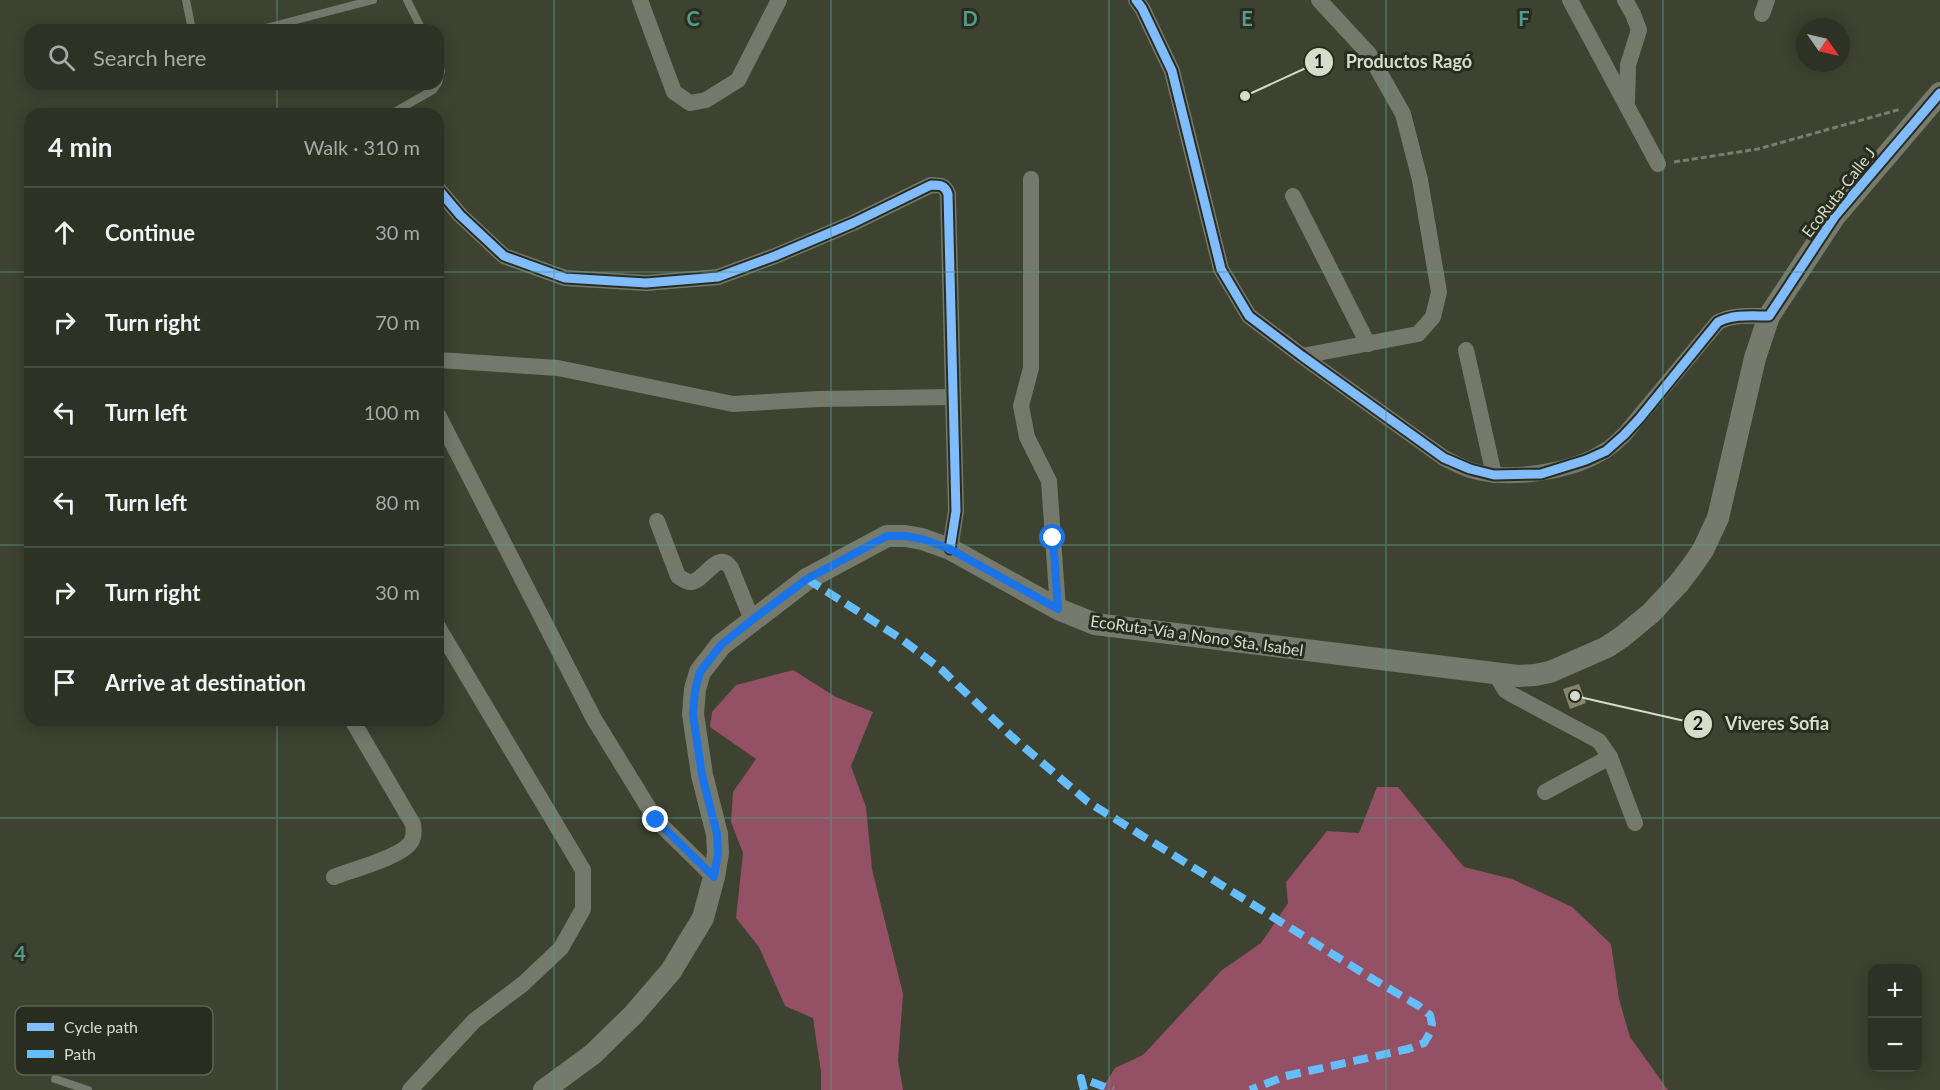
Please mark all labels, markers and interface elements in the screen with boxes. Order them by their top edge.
text: C [686,6,700,30]
text: D [962,6,978,30]
text: E [1241,6,1253,30]
text: F [1518,6,1530,30]
north arrow [1796,18,1850,72]
search box [24,24,444,90]
icon: search [45,41,78,74]
text: Search here [93,44,206,71]
callout: Productos Ragó [1304,44,1484,80]
text: 1 [1314,50,1324,72]
text: Productos Ragó [1346,50,1472,72]
text: 4 min [48,131,112,163]
text: Walk · 310 m [304,135,420,159]
street label: EcoRuta-Calle J [1797,143,1879,241]
icon: ahead [48,216,81,249]
text: Continue [105,219,195,246]
text: 30 m [375,220,420,244]
icon: right [48,306,81,339]
text: Turn right [105,309,200,336]
text: 70 m [375,310,420,334]
icon: left [48,396,81,429]
text: Turn left [105,399,187,426]
text: 100 m [364,400,420,424]
icon: left [48,486,81,519]
text: Turn left [105,489,187,516]
text: 80 m [375,490,420,514]
route start [1039,524,1065,550]
icon: right [48,576,81,609]
text: Turn right [105,579,200,606]
text: 30 m [375,580,420,604]
street label: EcoRuta-Vía a Nono Sta. Isabel [1089,611,1305,659]
icon: arrive [48,666,81,699]
text: Arrive at destination [105,669,306,696]
callout: Viveres Sofia [1683,706,1841,742]
text: 2 [1693,712,1703,734]
text: Viveres Sofia [1724,712,1829,734]
route end [642,806,668,832]
text: 4 [14,941,26,965]
map controls [1868,964,1922,1072]
button: + [1868,964,1922,1018]
legend [15,1006,213,1075]
text: Cycle path [64,1017,138,1036]
button: − [1868,1018,1922,1072]
text: Path [64,1044,96,1063]

